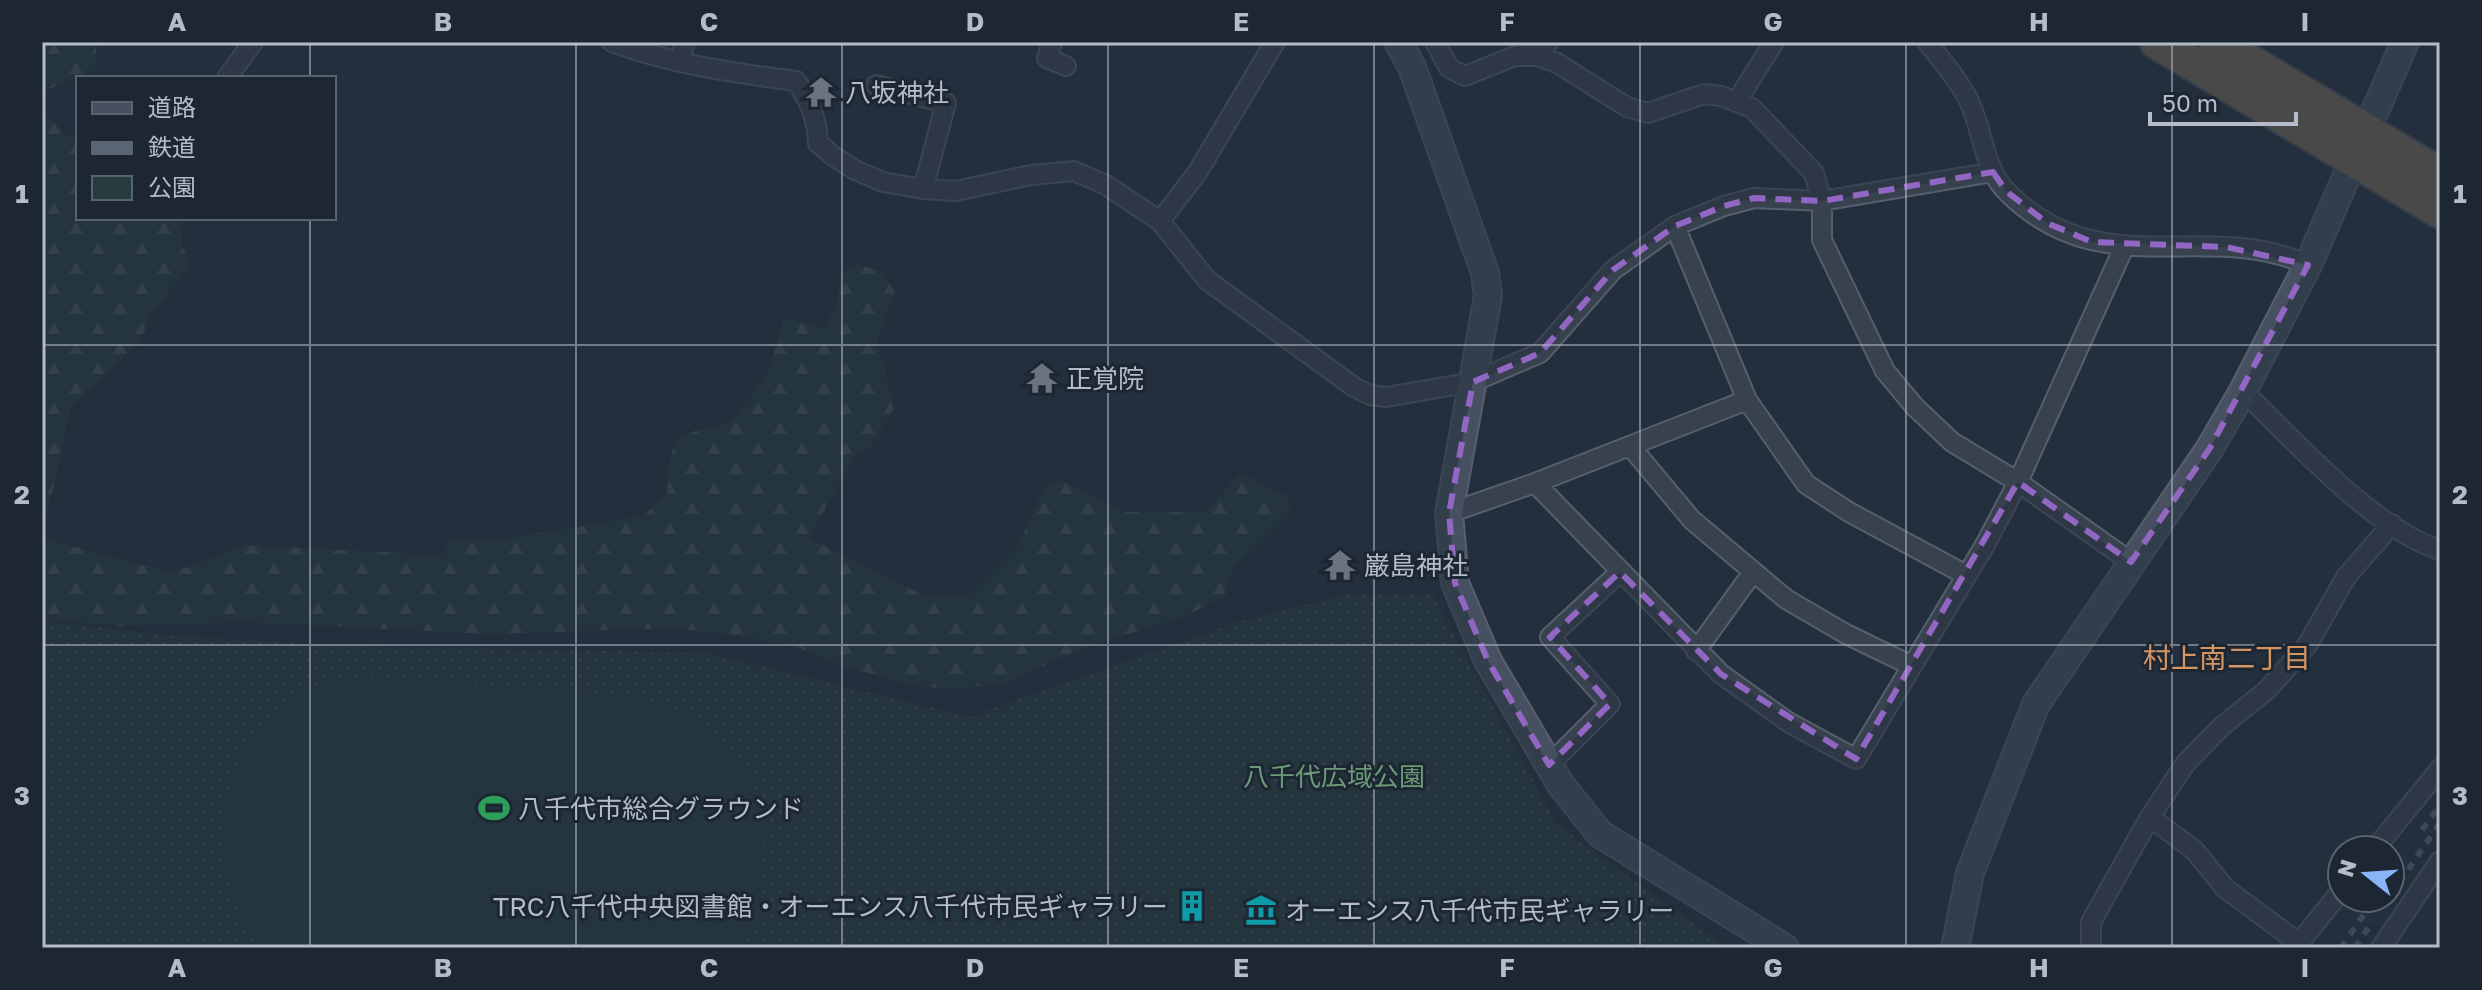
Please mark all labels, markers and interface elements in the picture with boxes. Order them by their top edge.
text: A [168,6,187,37]
text: B [434,6,452,37]
text: C [700,6,718,37]
text: D [966,6,984,37]
text: E [1233,6,1249,37]
text: F [1499,6,1515,37]
text: G [1763,6,1783,37]
text: H [2029,6,2049,37]
text: I [2301,6,2309,37]
temple icon: 八坂神社 [804,75,838,109]
legend [76,76,336,220]
scale bar [2150,76,2296,126]
place label: 八坂神社 [845,77,949,108]
text: 50 m [2162,88,2218,117]
text: 道路 [148,92,196,121]
text: 鉄道 [148,132,196,161]
text: 公園 [148,172,196,201]
text: 1 [15,178,29,209]
text: 1 [2453,178,2467,209]
temple icon: 正覚院 [1025,361,1059,395]
place label: 正覚院 [1066,363,1144,394]
text: 2 [14,479,30,510]
text: 2 [2452,479,2468,510]
temple icon: 巌島神社 [1323,548,1357,582]
place label: 巌島神社 [1364,550,1468,581]
district label: 村上南二丁目 [2143,641,2311,674]
park label: 八千代広域公園 [1243,761,1425,792]
text: 3 [14,780,30,811]
text: 3 [2452,780,2468,811]
sports icon: 八千代市総合グラウンド [477,791,511,825]
place label: 八千代市総合グラウンド [518,793,804,824]
north arrow [2326,834,2406,914]
text: N [2331,856,2362,880]
building icon: TRC八千代中央図書館・オーエンス八千代市民ギャラリー [1175,889,1209,923]
place label: TRC八千代中央図書館・オーエンス八千代市民ギャラリー [493,891,1168,922]
museum icon: オーエンス八千代市民ギャラリー [1244,893,1278,927]
place label: オーエンス八千代市民ギャラリー [1285,895,1674,926]
text: A [168,952,187,983]
text: B [434,952,452,983]
text: C [700,952,718,983]
text: D [966,952,984,983]
text: E [1233,952,1249,983]
text: F [1499,952,1515,983]
text: G [1763,952,1783,983]
text: H [2029,952,2049,983]
text: I [2301,952,2309,983]

